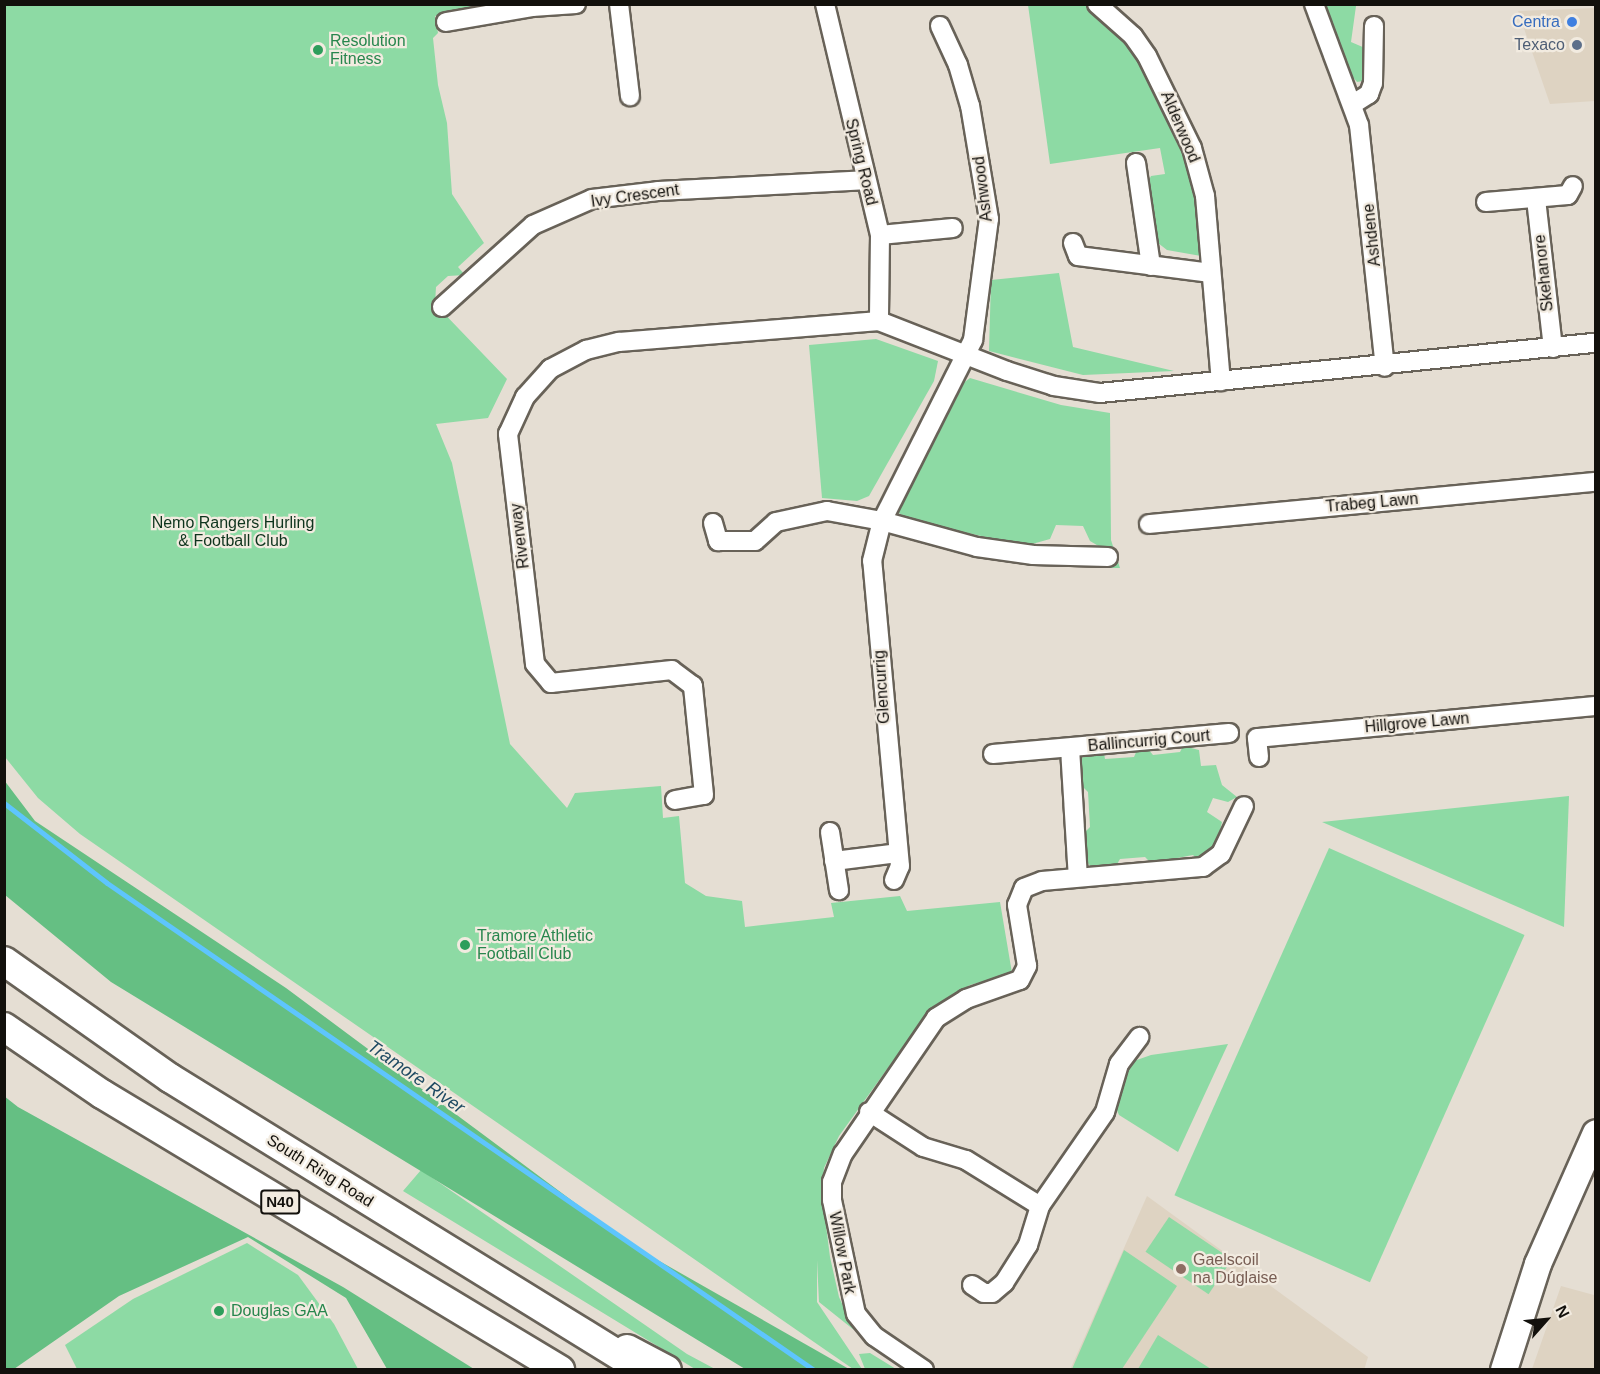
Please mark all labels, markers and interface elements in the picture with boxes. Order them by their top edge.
place label: Centra [1512,12,1560,32]
marker: Centra [1565,15,1579,29]
place label: Resolution Fitness [330,31,406,69]
place label: Texaco [1514,35,1565,55]
marker: Texaco [1570,38,1584,52]
marker: Resolution Fitness [311,43,325,57]
street label: Alderwood [1156,88,1204,166]
street label: Spring Road [841,117,881,207]
street label: Ashwood [969,155,997,223]
street label: Ivy Crescent [590,180,680,212]
street label: Ashdene [1359,203,1385,267]
street label: Skehanore [1530,234,1558,312]
street label: Trabeg Lawn [1325,489,1419,517]
street label: Riverway [506,502,534,570]
park label: Nemo Rangers Hurling & Football Club [152,513,314,551]
street label: Glencurrig [870,650,894,724]
street label: Hillgrove Lawn [1364,709,1470,737]
street label: Ballincurrig Court [1087,726,1211,756]
place label: Tramore Athletic Football Club [477,926,594,964]
marker: Tramore Athletic Football Club [458,938,472,952]
water label: Tramore River [363,1036,469,1118]
street label: South Ring Road [263,1131,377,1211]
road number: N40 [259,1190,301,1214]
street label: Willow Park [825,1210,859,1296]
place label: Gaelscoil na Dúglaise [1193,1250,1278,1288]
marker: Gaelscoil na Dúglaise [1174,1262,1188,1276]
north arrow [1516,1290,1576,1350]
place label: Douglas GAA [231,1301,328,1321]
text: N [1552,1303,1573,1321]
marker: Douglas GAA [212,1304,226,1318]

